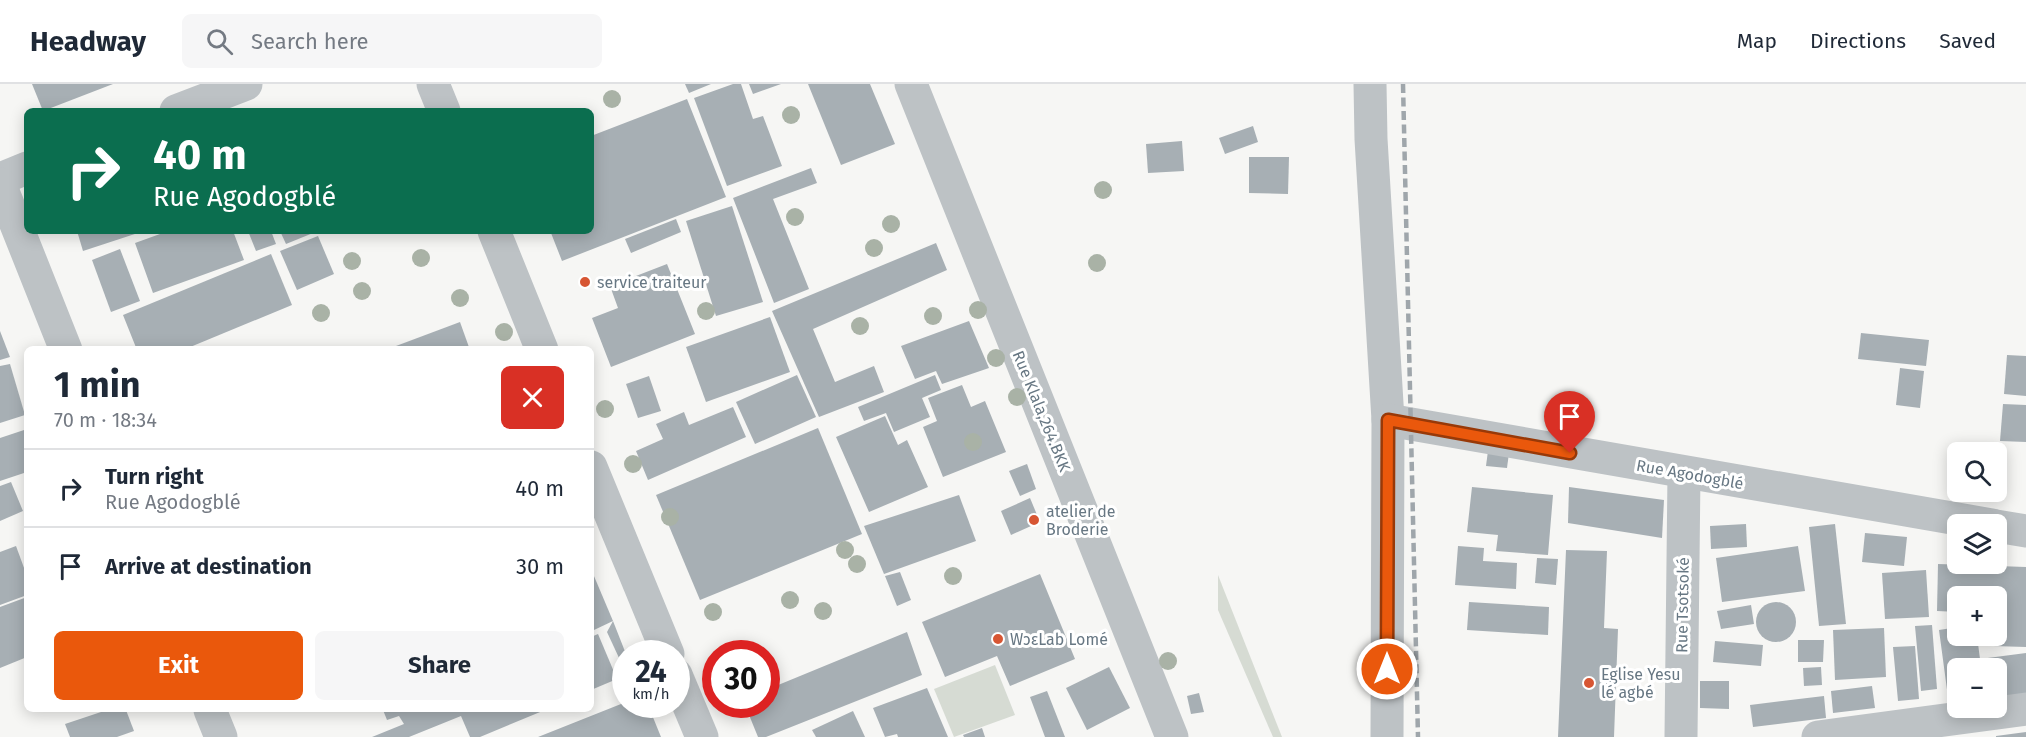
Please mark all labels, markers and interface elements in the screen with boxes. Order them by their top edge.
search box [182,14,602,68]
text: Headway [30,25,146,58]
icon: search [203,25,236,58]
text: Search here [251,28,369,55]
text: Map [1737,28,1777,54]
text: Directions [1810,28,1906,54]
text: Saved [1939,28,1996,54]
text: 40 m [153,130,247,180]
icon: right [54,132,132,210]
text: Rue Agodogblé [153,181,336,213]
place label: service traiteur [597,273,707,292]
marker: service traiteur [578,275,592,289]
street label: Rue Klala,264.BKK [1009,348,1075,475]
text: 1 min [54,363,141,407]
button: close [501,366,564,429]
pin [1544,391,1595,453]
icon: arrive [1553,400,1586,433]
text: 70 m · 18:34 [54,408,157,432]
map controls [1947,442,2007,718]
button: search [1947,442,2007,502]
street label: Rue Agodogblé [1635,456,1745,493]
text: Turn right [105,463,204,490]
icon: right [54,472,87,505]
text: 40 m [515,475,564,502]
text: Rue Agodogblé [105,490,241,514]
place label: atelier de Broderie [1046,502,1116,539]
marker: atelier de Broderie [1027,513,1041,527]
button: layers [1947,514,2007,574]
icon: arrive [54,550,87,583]
text: Arrive at destination [105,553,312,580]
text: 30 m [516,553,564,580]
street label: Rue Tsotsoké [1672,557,1693,653]
button: + [1947,586,2007,646]
place label: WɔɛLab Lomé [1010,630,1108,649]
button: Exit [54,631,303,700]
button: Share [315,631,564,700]
marker: WɔɛLab Lomé [991,632,1005,646]
position arrow [1355,637,1419,701]
speed limit sign: 30 [702,640,780,718]
text: 24 [635,654,667,690]
button: − [1947,658,2007,718]
place label: Eglise Yesu lé agbé [1601,665,1681,702]
marker: Eglise Yesu lé agbé [1582,676,1596,690]
text: km/h [632,685,670,703]

